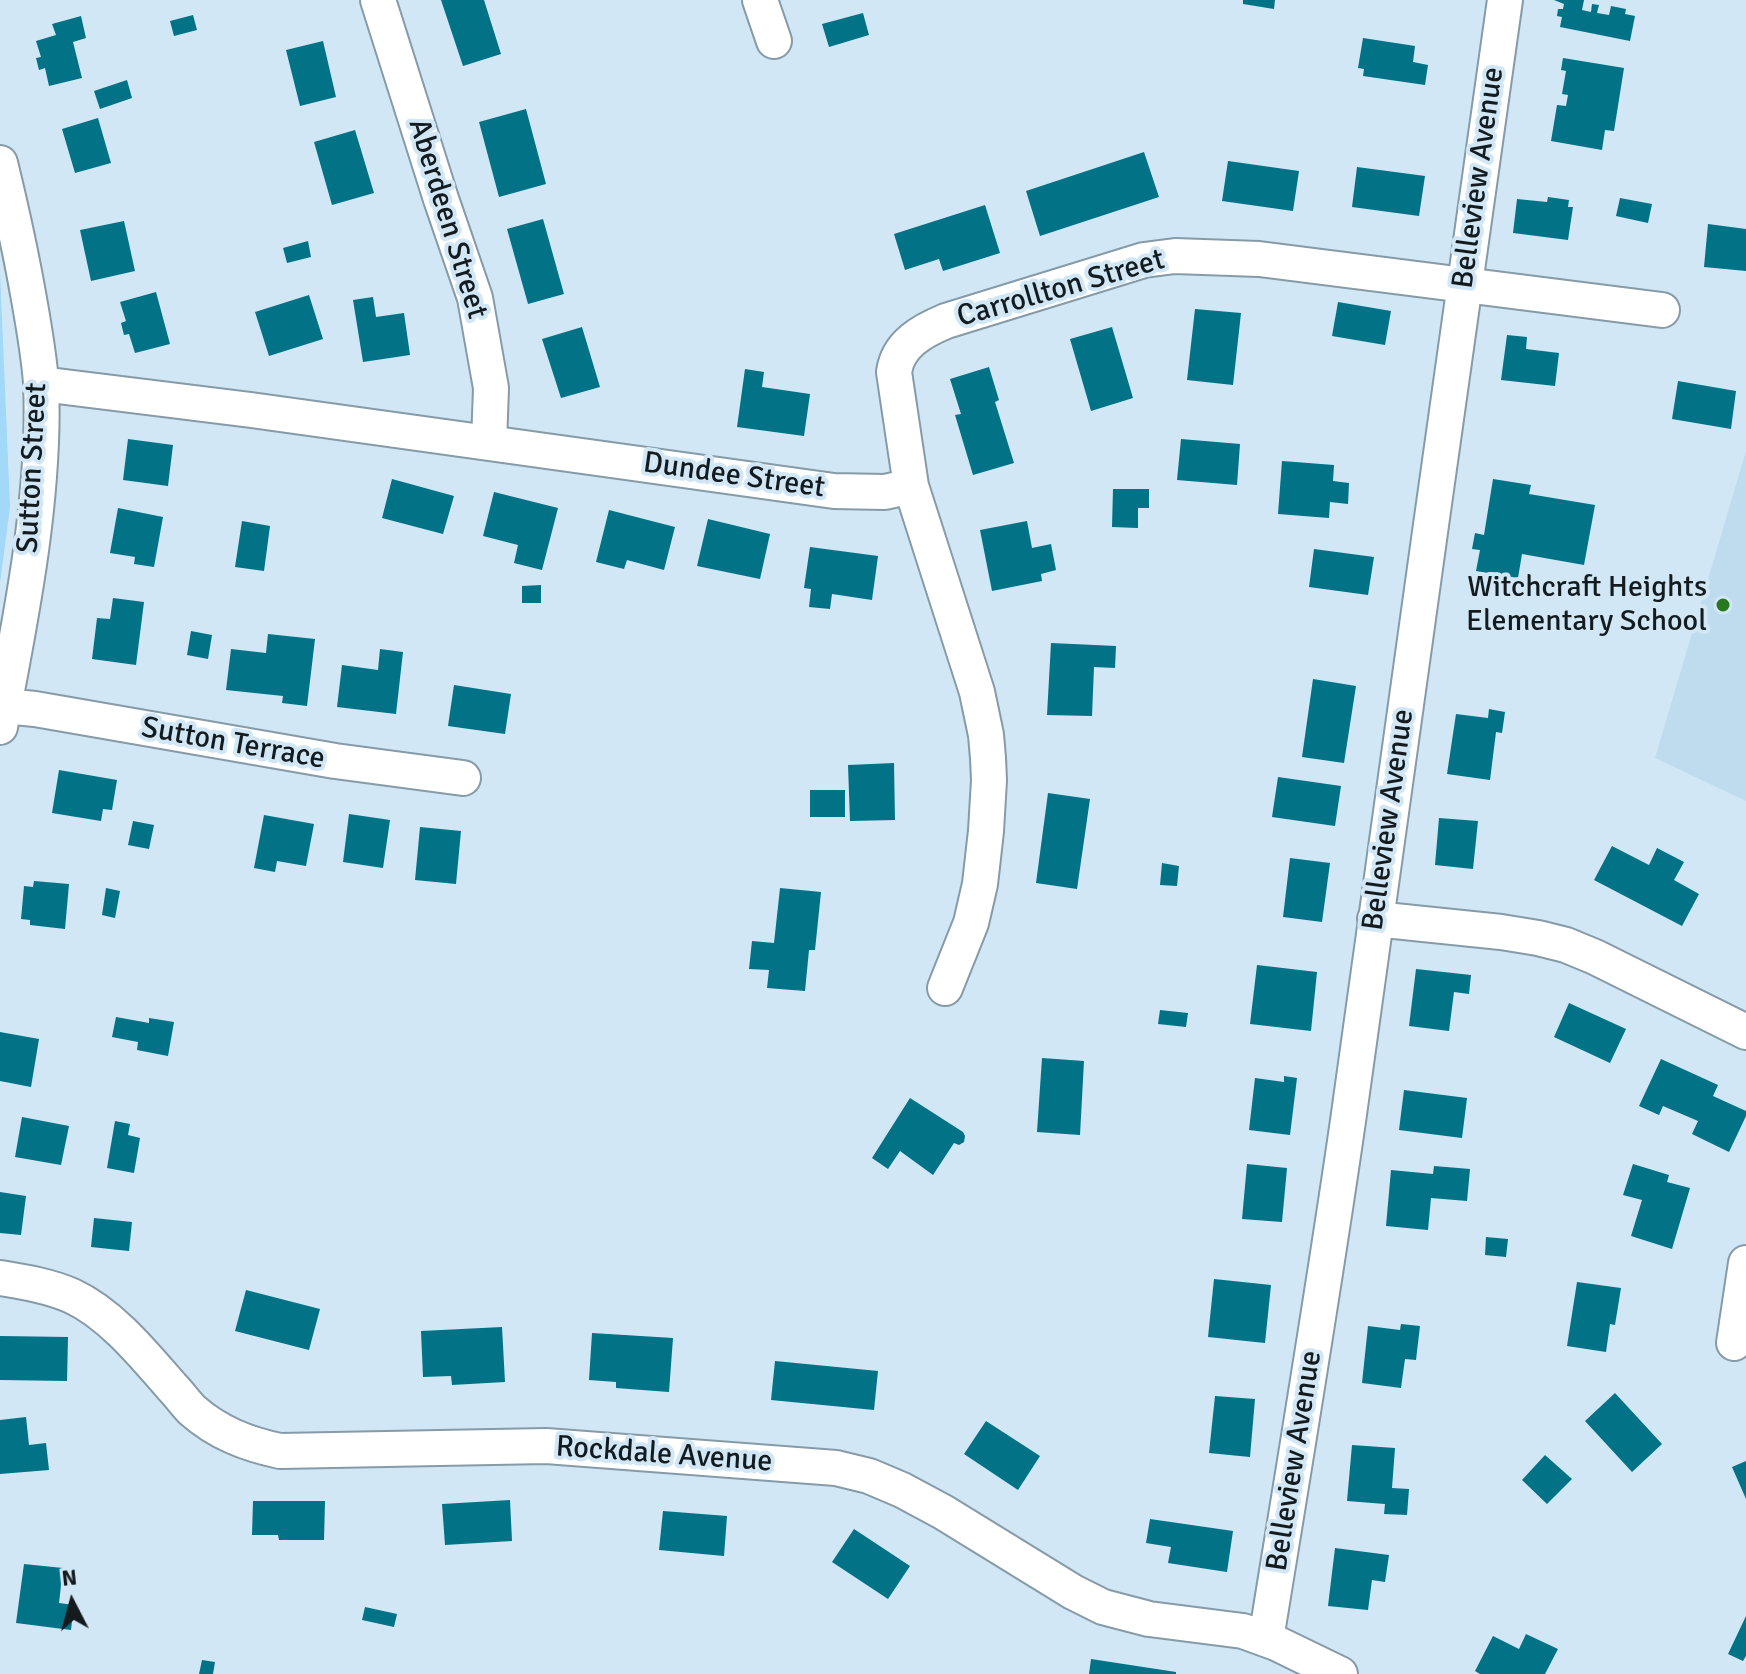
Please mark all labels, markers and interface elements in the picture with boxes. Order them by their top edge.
street label: Belleview Avenue [1446,65,1512,291]
street label: Aberdeen Street [400,115,494,323]
street label: Carrollton Street [953,242,1169,336]
street label: Sutton Street [11,382,55,554]
street label: Dundee Street [641,445,827,507]
place label: Witchcraft Heights Elementary School [1466,570,1707,640]
marker: Witchcraft Heights Elementary School [1714,596,1732,614]
street label: Belleview Avenue [1356,707,1422,933]
street label: Sutton Terrace [138,710,328,778]
street label: Belleview Avenue [1260,1348,1330,1574]
street label: Rockdale Avenue [554,1429,774,1481]
north arrow [32,1562,112,1642]
text: N [60,1563,78,1592]

